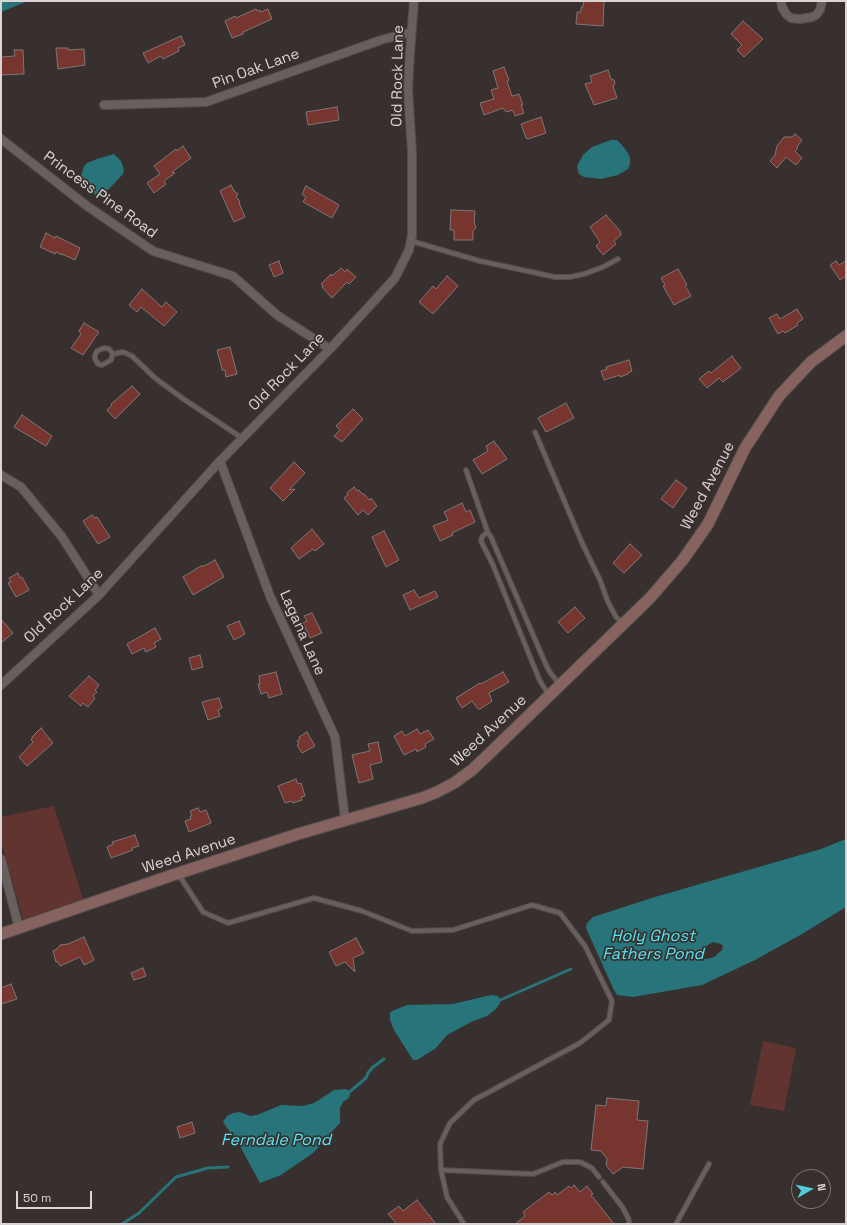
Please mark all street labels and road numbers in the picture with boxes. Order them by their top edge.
street label: Old Rock Lane [388,25,408,127]
street label: Pin Oak Lane [210,45,302,93]
street label: Princess Pine Road [39,148,161,242]
street label: Old Rock Lane [245,329,329,415]
street label: Weed Avenue [677,439,739,533]
street label: Old Rock Lane [21,565,107,647]
street label: Lagana Lane [275,588,329,678]
street label: Weed Avenue [447,691,531,771]
street label: Weed Avenue [140,830,238,878]

